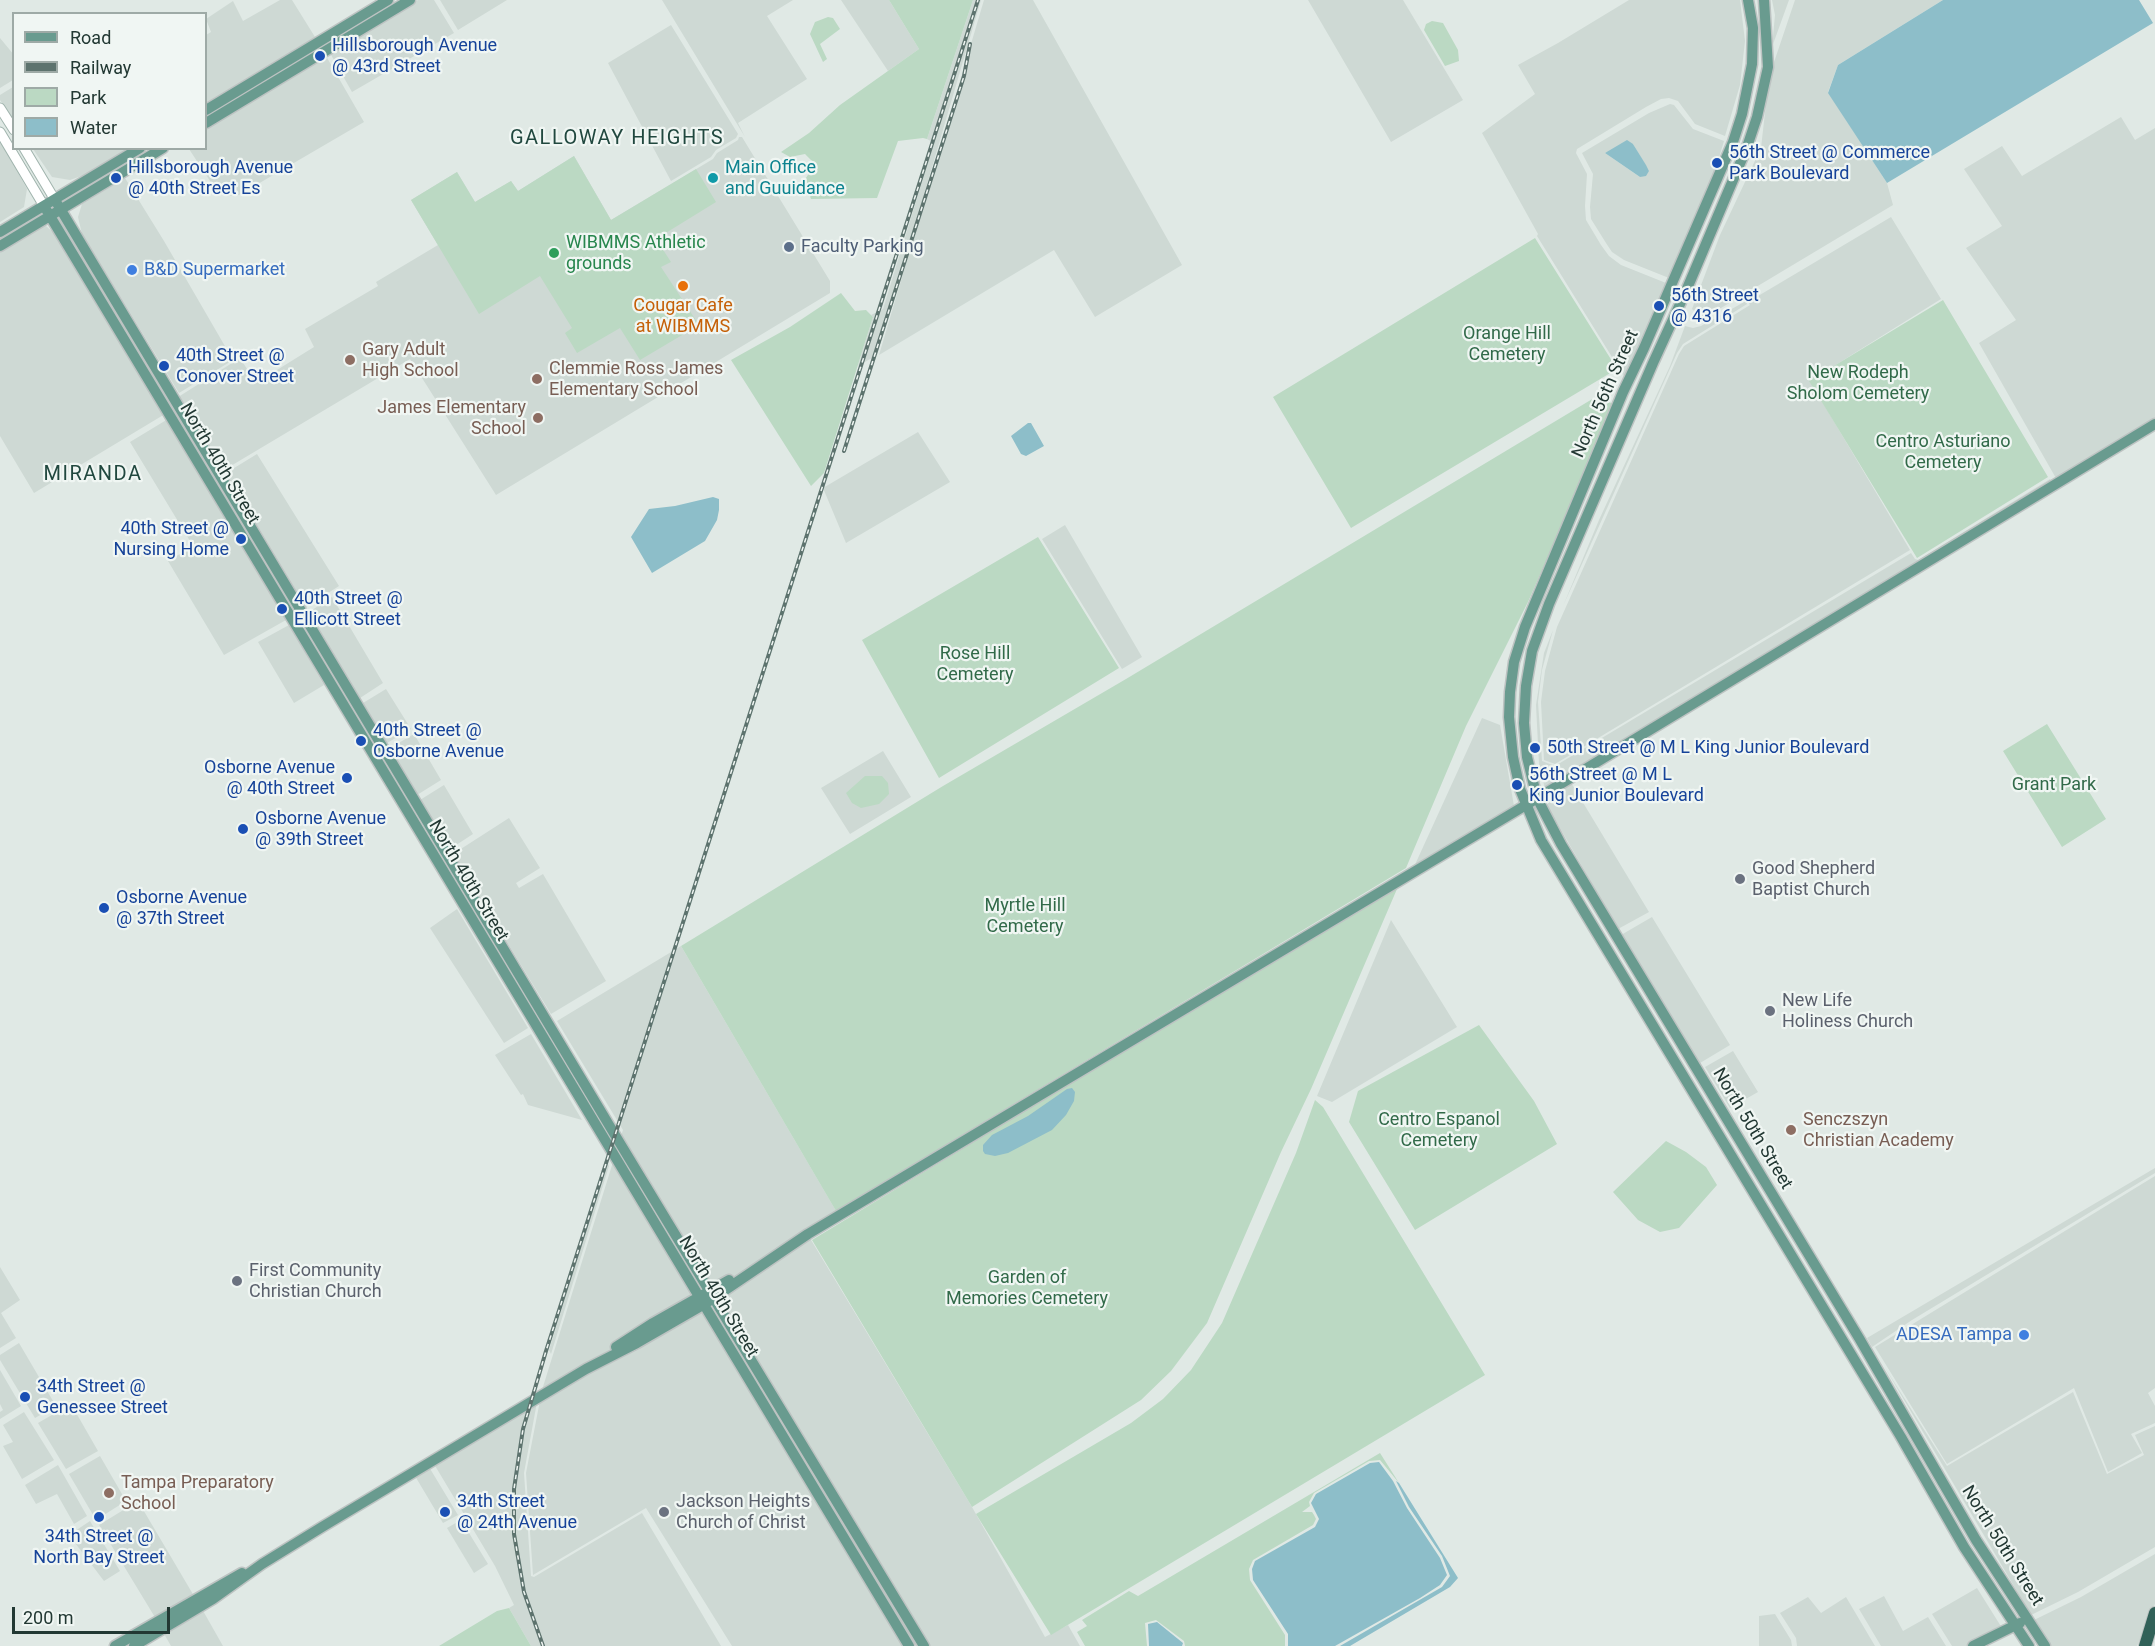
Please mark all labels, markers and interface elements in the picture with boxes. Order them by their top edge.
legend [12,12,207,150]
text: Road [70,27,111,48]
place label: Hillsborough Avenue @ 43rd Street [332,35,497,78]
marker: Hillsborough Avenue @ 43rd Street [313,49,327,63]
text: Railway [70,57,131,78]
text: Park [70,87,106,108]
text: Water [70,117,117,138]
district label: GALLOWAY HEIGHTS [510,127,724,151]
place label: 56th Street @ Commerce Park Boulevard [1729,142,1930,184]
marker: 56th Street @ Commerce Park Boulevard [1710,156,1724,170]
place label: Hillsborough Avenue @ 40th Street Es [128,157,293,200]
place label: Main Office and Guuidance [725,157,845,200]
marker: Hillsborough Avenue @ 40th Street Es [109,171,123,185]
marker: Main Office and Guuidance [706,171,720,185]
place label: WIBMMS Athletic grounds [566,232,706,274]
place label: Faculty Parking [801,236,924,258]
marker: Faculty Parking [782,240,796,254]
marker: WIBMMS Athletic grounds [547,246,561,260]
place label: B&D Supermarket [144,259,285,281]
marker: B&D Supermarket [125,263,139,277]
marker: Cougar Cafe at WIBMMS [676,279,690,293]
place label: 56th Street @ 4316 [1671,285,1759,328]
place label: Cougar Cafe at WIBMMS [633,295,733,338]
marker: 56th Street @ 4316 [1652,299,1666,313]
park label: Orange Hill Cemetery [1463,323,1551,366]
street label: North 56th Street [1568,327,1644,461]
place label: Gary Adult High School [362,339,459,382]
place label: 40th Street @ Conover Street [176,345,294,388]
marker: Gary Adult High School [343,353,357,367]
place label: Clemmie Ross James Elementary School [549,358,723,400]
marker: 40th Street @ Conover Street [157,359,171,373]
park label: New Rodeph Sholom Cemetery [1787,362,1929,404]
marker: Clemmie Ross James Elementary School [530,372,544,386]
place label: James Elementary School [377,397,526,440]
street label: North 40th Street [174,399,264,529]
marker: James Elementary School [531,411,545,425]
park label: Centro Asturiano Cemetery [1875,431,2011,474]
district label: MIRANDA [43,463,143,487]
place label: 40th Street @ Nursing Home [114,518,229,560]
marker: 40th Street @ Nursing Home [234,532,248,546]
place label: 40th Street @ Ellicott Street [294,588,403,630]
marker: 40th Street @ Ellicott Street [275,602,289,616]
park label: Rose Hill Cemetery [937,643,1013,686]
place label: 40th Street @ Osborne Avenue [373,720,504,762]
marker: 40th Street @ Osborne Avenue [354,734,368,748]
place label: 50th Street @ M L King Junior Boulevard [1547,737,1869,759]
marker: 50th Street @ M L King Junior Boulevard [1528,741,1542,755]
place label: Osborne Avenue @ 40th Street [204,757,335,800]
place label: 56th Street @ M L King Junior Boulevard [1529,764,1704,806]
marker: Osborne Avenue @ 40th Street [340,771,354,785]
park label: Grant Park [2012,774,2096,796]
marker: 56th Street @ M L King Junior Boulevard [1510,778,1524,792]
place label: Osborne Avenue @ 39th Street [255,808,386,850]
street label: North 40th Street [423,816,513,946]
marker: Osborne Avenue @ 39th Street [236,822,250,836]
place label: Good Shepherd Baptist Church [1752,858,1875,900]
marker: Good Shepherd Baptist Church [1733,872,1747,886]
place label: Osborne Avenue @ 37th Street [116,887,247,930]
park label: Myrtle Hill Cemetery [984,895,1066,938]
marker: Osborne Avenue @ 37th Street [97,901,111,915]
place label: New Life Holiness Church [1782,990,1913,1032]
marker: New Life Holiness Church [1763,1004,1777,1018]
street label: North 50th Street [1707,1064,1797,1194]
park label: Centro Espanol Cemetery [1378,1109,1500,1152]
place label: Senczszyn Christian Academy [1803,1109,1954,1152]
marker: Senczszyn Christian Academy [1784,1123,1798,1137]
street label: North 40th Street [673,1232,763,1362]
place label: First Community Christian Church [249,1260,382,1302]
park label: Garden of Memories Cemetery [946,1267,1108,1310]
marker: First Community Christian Church [230,1274,244,1288]
place label: ADESA Tampa [1896,1324,2012,1346]
marker: ADESA Tampa [2017,1328,2031,1342]
place label: 34th Street @ Genessee Street [37,1376,168,1418]
marker: 34th Street @ Genessee Street [18,1390,32,1404]
place label: Tampa Preparatory School [121,1472,274,1514]
street label: North 50th Street [1956,1482,2048,1610]
marker: Tampa Preparatory School [102,1486,116,1500]
place label: 34th Street @ 24th Avenue [457,1491,577,1534]
place label: Jackson Heights Church of Christ [676,1491,810,1534]
marker: 34th Street @ 24th Avenue [438,1505,452,1519]
marker: Jackson Heights Church of Christ [657,1505,671,1519]
marker: 34th Street @ North Bay Street [92,1510,106,1524]
place label: 34th Street @ North Bay Street [33,1526,165,1568]
scale bar [15,1595,172,1633]
text: 200 m [23,1607,74,1628]

